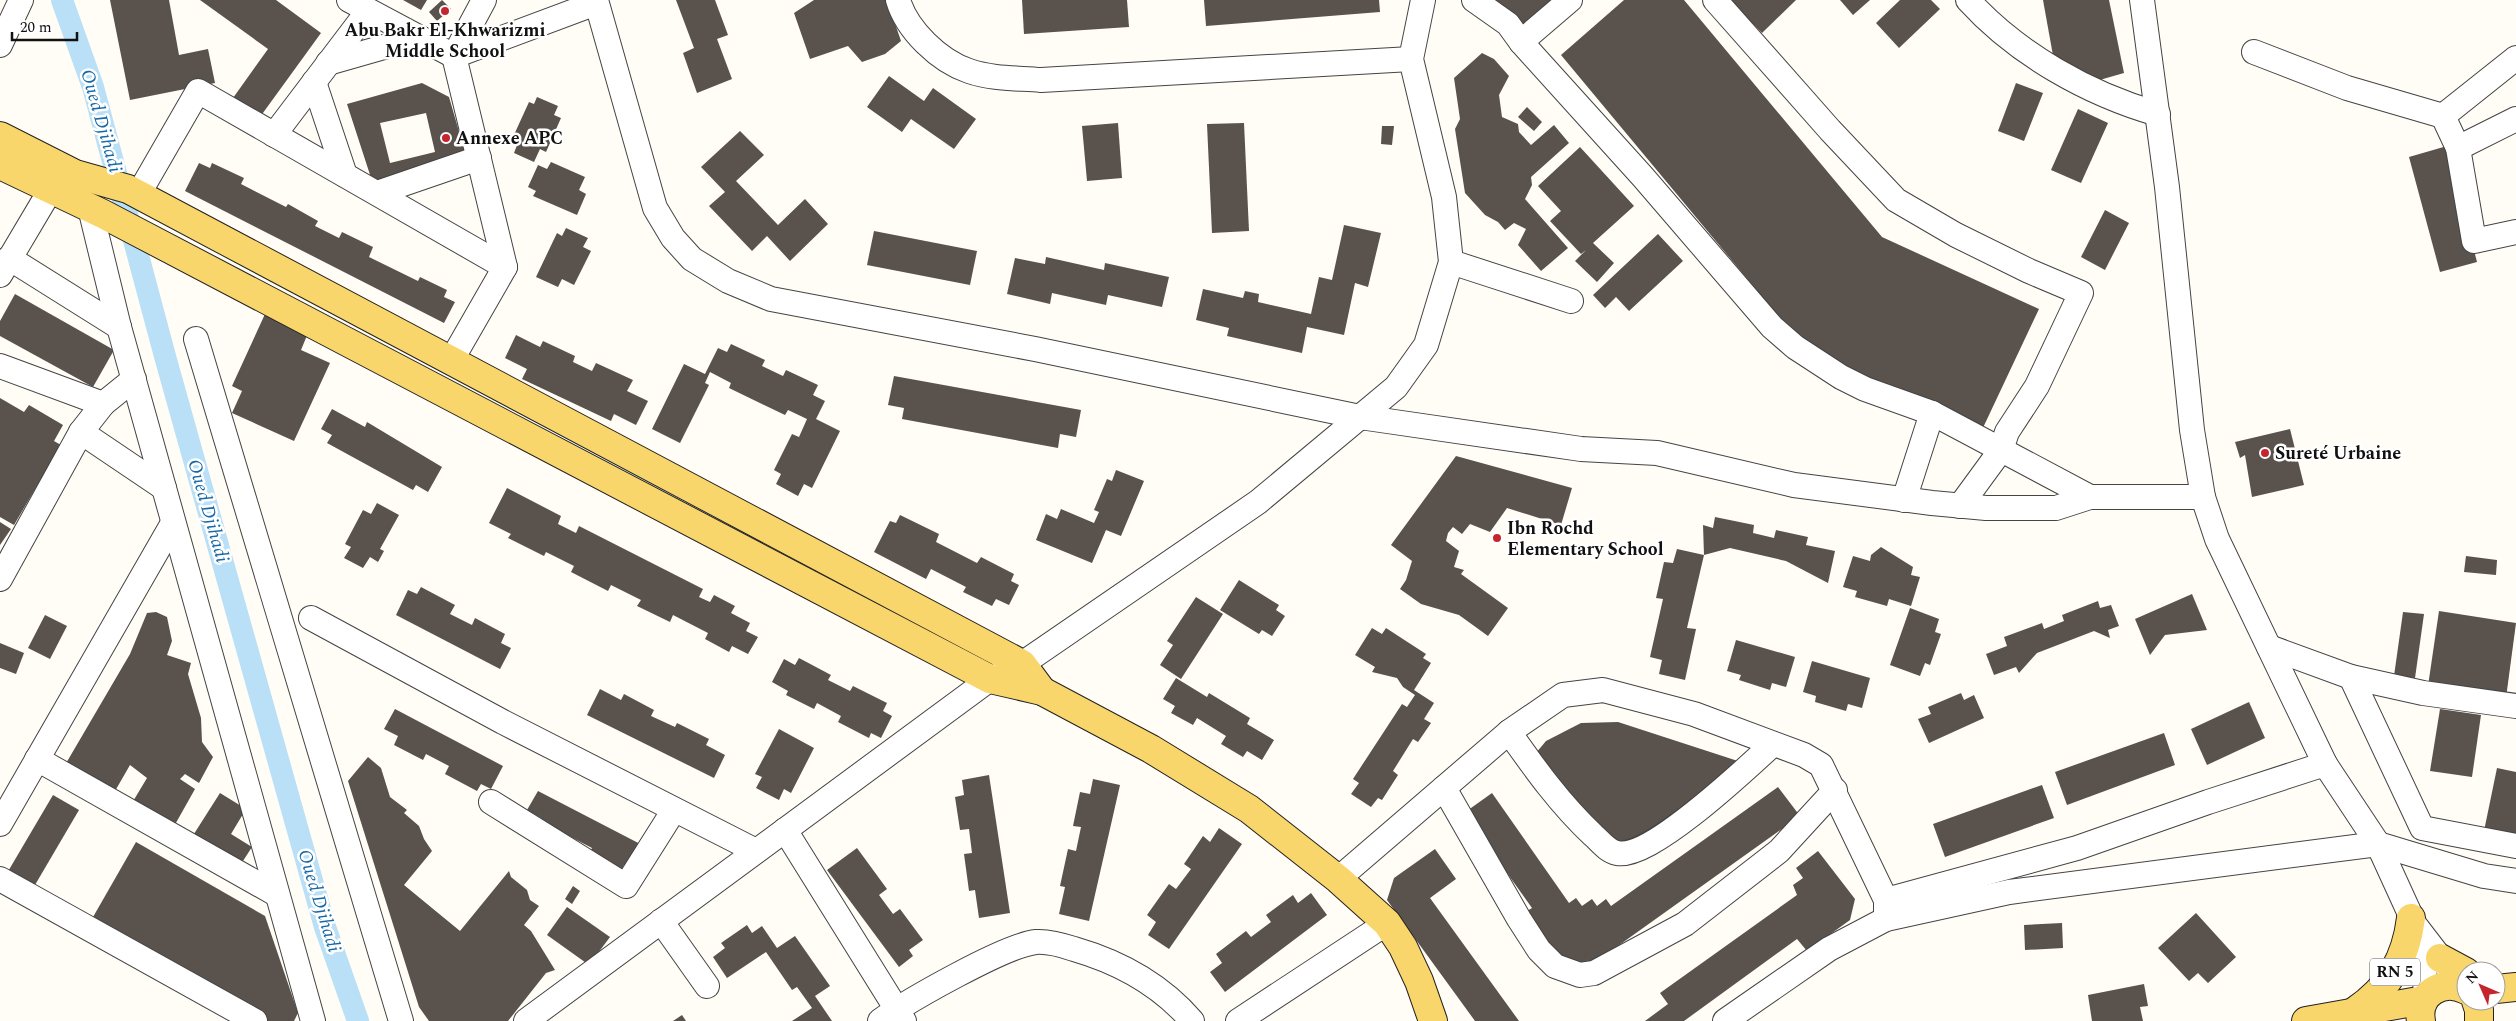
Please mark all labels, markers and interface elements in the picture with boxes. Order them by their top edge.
marker: Abu Bakr El-Khwarizmi Middle School [439,5,451,17]
scale bar [12,10,78,42]
text: 20 m [20,16,52,39]
place label: Abu Bakr El-Khwarizmi Middle School [344,17,546,65]
water label: Oued Djihadi [72,66,130,176]
place label: Annexe APC [456,125,563,152]
marker: Annexe APC [440,132,452,144]
place label: Sureté Urbaine [2275,440,2401,467]
marker: Sureté Urbaine [2259,447,2271,459]
water label: Oued Djihadi [179,456,237,566]
place label: Ibn Rochd Elementary School [1507,515,1664,563]
marker: Ibn Rochd Elementary School [1491,532,1503,544]
water label: Oued Djihadi [290,846,348,956]
road number: RN 5 [2370,959,2420,986]
north arrow [2456,961,2506,1011]
text: N [2461,966,2484,989]

